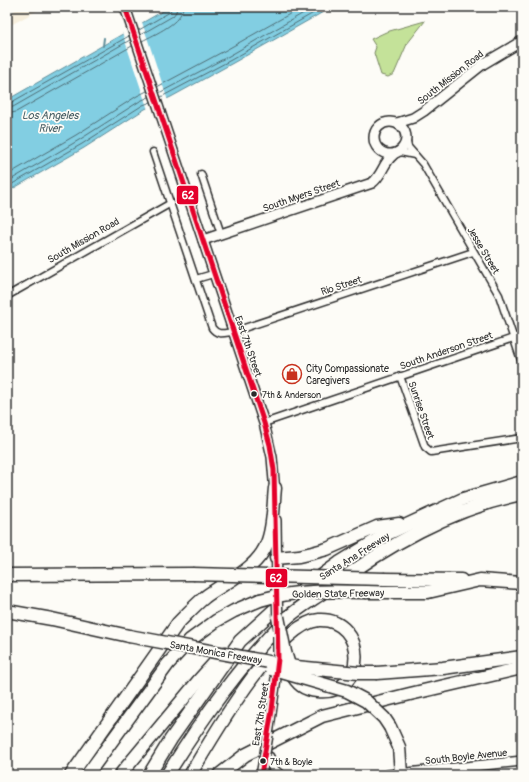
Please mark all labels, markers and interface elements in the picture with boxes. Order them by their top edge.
street label: South Mission Road [415,48,486,107]
water label: Los Angeles River [22,109,79,135]
street label: South Myers Street [261,177,342,215]
line badge: 62 [176,185,199,205]
text: 62 [182,189,194,202]
street label: South Mission Road [46,215,121,266]
street label: Jesse Street [464,225,502,277]
street label: Rio Street [319,273,364,298]
street label: East 7th Street [232,314,264,379]
street label: South Anderson Street [398,329,495,372]
shop icon: City Compassionate Caregivers [281,363,303,385]
place label: City Compassionate Caregivers [306,363,389,387]
street label: Sunrise Street [406,380,437,442]
marker: 7th & Anderson [249,389,259,399]
place label: 7th & Anderson [262,390,321,401]
street label: Santa Ana Freeway [317,530,392,583]
line badge: 62 [265,568,288,588]
text: 62 [270,572,282,585]
street label: Golden State Freeway [292,587,385,601]
street label: Santa Monica Freeway [169,639,264,667]
street label: East 7th Street [250,681,272,747]
street label: South Boyle Avenue [424,747,508,767]
marker: 7th & Boyle [258,756,268,766]
place label: 7th & Boyle [270,757,313,768]

